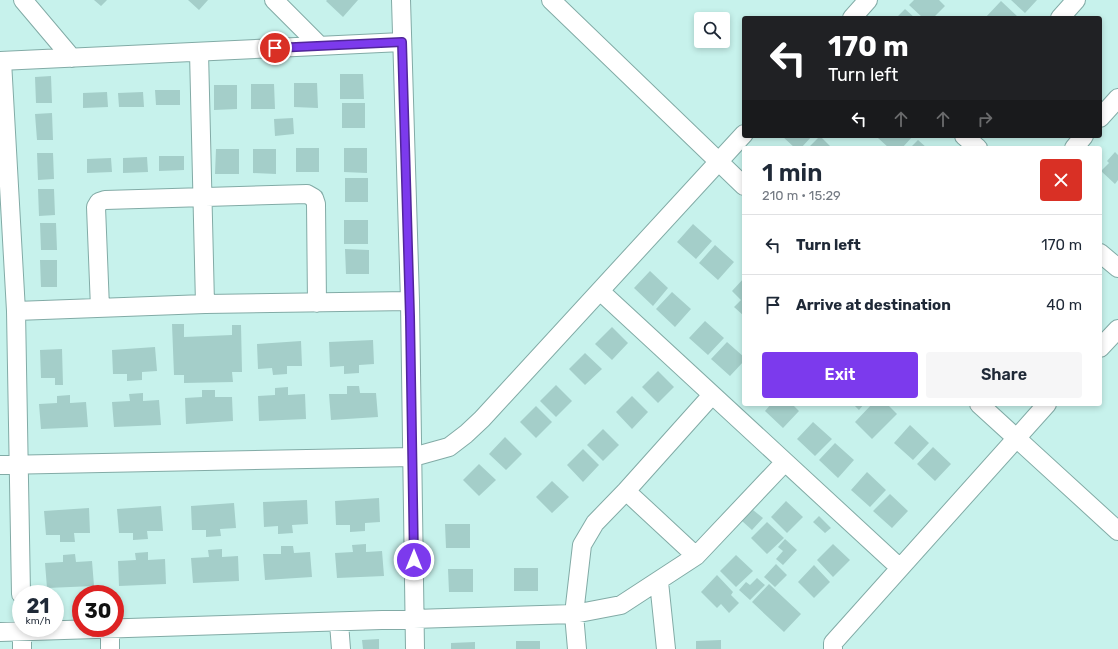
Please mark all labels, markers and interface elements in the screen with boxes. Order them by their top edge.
map controls [694,12,730,48]
button: search [694,12,730,48]
text: 170 m [828,30,909,63]
pin [258,31,292,65]
icon: left [762,32,814,84]
icon: arrive [264,37,286,59]
text: Turn left [828,64,898,86]
icon: left [848,108,870,130]
icon: ahead [890,108,912,130]
icon: ahead [932,108,954,130]
icon: right [974,108,996,130]
text: 1 min [762,159,822,187]
button: close [1040,159,1082,201]
text: 210 m · 15:29 [762,188,841,203]
icon: left [762,234,784,256]
text: Turn left [796,236,861,254]
text: 170 m [1041,236,1082,254]
icon: arrive [762,294,784,316]
text: Arrive at destination [796,296,951,314]
text: 40 m [1046,296,1082,314]
button: Exit [762,352,918,398]
button: Share [926,352,1082,398]
position arrow [393,539,435,581]
speed limit sign: 30 [72,585,124,637]
text: 21 [27,594,49,618]
text: km/h [26,615,50,627]

